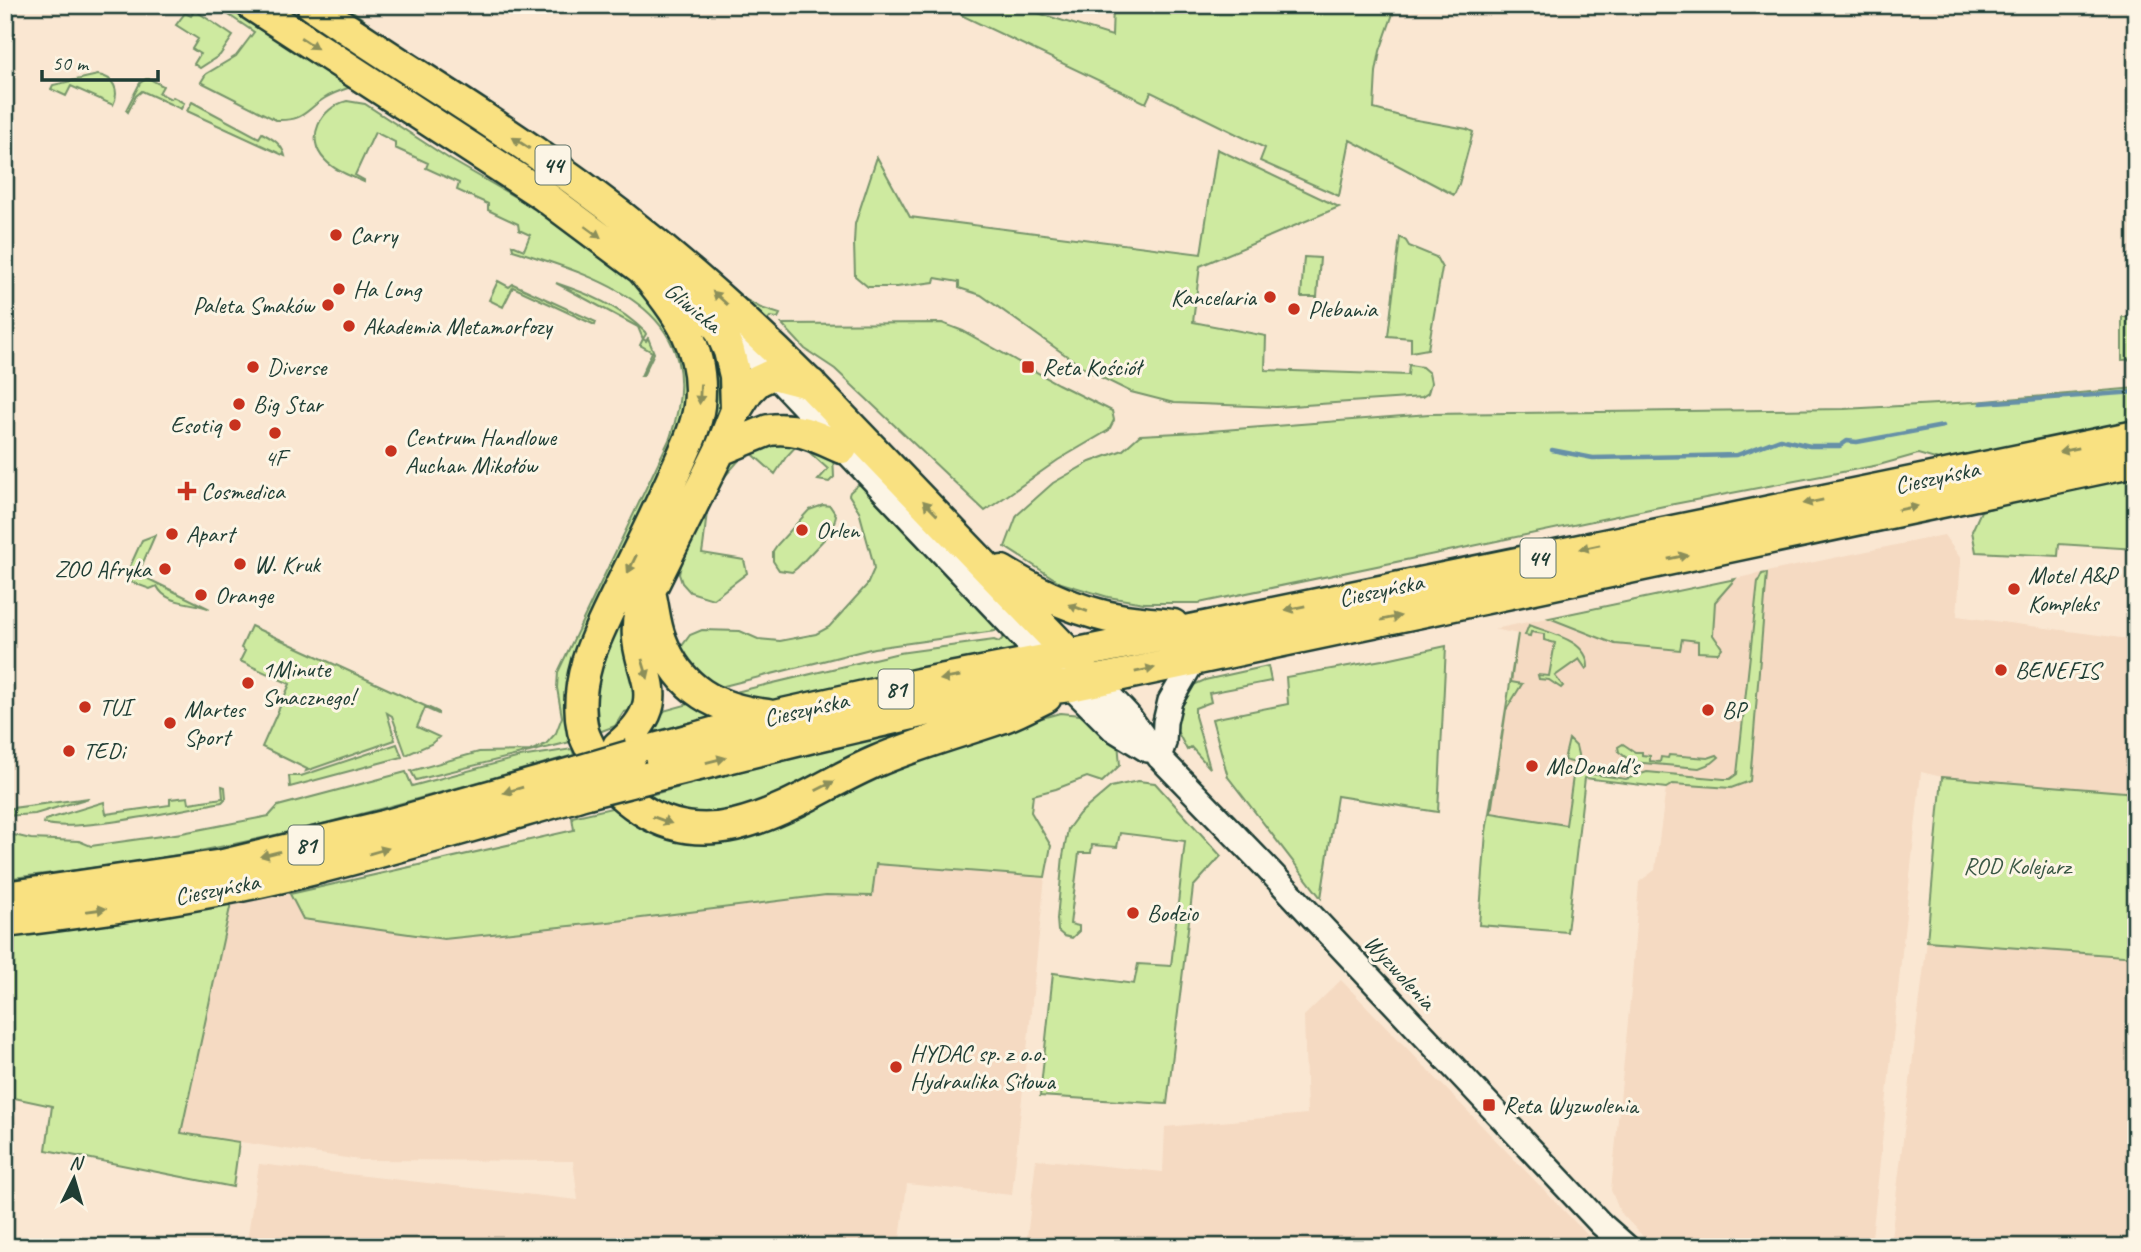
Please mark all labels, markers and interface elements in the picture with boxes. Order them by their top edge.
one-way arrow [299,36,318,49]
scale bar [42,38,158,82]
text: 50 m [52,50,90,76]
one-way arrow [512,137,531,150]
road number: 44 [536,146,570,184]
place label: Carry [350,220,399,250]
one-way arrow [584,225,602,239]
marker: Carry [328,227,344,243]
place label: Ha Long [353,274,423,304]
street label: Gliwicka [658,275,729,340]
marker: Ha Long [331,281,347,297]
place label: Kancelaria [1171,282,1257,312]
marker: Kancelaria [1262,289,1278,305]
place label: Paleta Smaków [193,290,316,320]
one-way arrow [712,290,729,306]
place label: Plebania [1308,294,1379,324]
marker: Paleta Smaków [320,297,336,313]
marker: Plebania [1286,301,1302,317]
place label: Akademia Metamorfozy [363,311,553,341]
marker: Akademia Metamorfozy [341,318,357,334]
place label: Diverse [267,352,329,382]
place label: Reta Kościół [1042,352,1145,382]
marker: Diverse [245,359,261,375]
marker: Reta Kościół [1020,359,1036,375]
one-way arrow [694,383,705,405]
place label: Big Star [253,389,325,419]
marker: Big Star [231,396,247,412]
place label: Esotiq [170,410,223,440]
marker: Esotiq [227,417,243,433]
place label: Centrum Handlowe Auchan Mikołów [405,422,558,480]
marker: 4F [267,425,283,441]
place label: 4F [264,443,291,473]
marker: Centrum Handlowe Auchan Mikołów [383,443,399,459]
one-way arrow [2058,444,2080,455]
street label: Cieszyńska [1892,453,1984,501]
place label: Cosmedica [201,476,286,506]
marker: Cosmedica [179,483,195,499]
one-way arrow [1802,496,1824,507]
one-way arrow [922,499,939,516]
one-way arrow [1897,503,1919,514]
place label: Orlen [816,515,860,545]
place label: Apart [186,519,237,549]
marker: Orlen [794,522,810,538]
marker: Apart [164,526,180,542]
road number: 44 [1520,538,1556,578]
one-way arrow [1579,542,1601,553]
place label: W. Kruk [254,549,322,579]
one-way arrow [1668,552,1690,563]
place label: ZOO Afryka [54,554,153,584]
one-way arrow [626,554,638,574]
marker: W. Kruk [232,556,248,572]
place label: Motel A&P Kompleks [2028,560,2120,618]
marker: ZOO Afryka [157,561,173,577]
street label: Cieszyńska [1336,566,1428,614]
place label: Orange [215,580,275,610]
marker: Motel A&P Kompleks [2006,581,2022,597]
marker: Orange [193,587,209,603]
one-way arrow [1067,602,1088,613]
one-way arrow [1284,602,1306,613]
one-way arrow [1380,613,1402,624]
place label: 1Minute Smacznego! [262,654,359,712]
place label: BENEFIS [2015,655,2104,685]
one-way arrow [640,659,650,680]
marker: BENEFIS [1993,662,2009,678]
one-way arrow [1134,665,1156,676]
road number: 81 [878,670,914,708]
one-way arrow [939,673,961,684]
marker: 1Minute Smacznego! [240,675,256,691]
street label: Cieszyńska [761,684,853,733]
place label: TUI [99,692,137,722]
place label: Martes Sport [184,694,246,752]
place label: BP [1722,695,1748,725]
marker: TUI [77,699,93,715]
marker: BP [1700,702,1716,718]
marker: Martes Sport [162,715,178,731]
place label: TEDi [83,736,127,766]
marker: TEDi [61,743,77,759]
place label: McDonald's [1546,751,1642,781]
one-way arrow [705,754,727,765]
marker: McDonald's [1524,758,1540,774]
one-way arrow [816,781,836,793]
one-way arrow [502,785,523,795]
one-way arrow [651,815,672,826]
road number: 81 [288,825,324,864]
one-way arrow [369,846,390,856]
one-way arrow [258,849,280,860]
park label: ROD Kolejarz [1963,851,2073,881]
street label: Cieszyńska [172,866,263,912]
place label: Bodzio [1147,898,1199,928]
one-way arrow [85,904,107,915]
marker: Bodzio [1125,905,1141,921]
street label: Wyzwolenia [1358,928,1443,1017]
place label: HYDAC sp. z o.o. Hydraulika Siłowa [910,1038,1056,1096]
marker: HYDAC sp. z o.o. Hydraulika Siłowa [888,1059,904,1075]
place label: Reta Wyzwolenia [1503,1090,1640,1120]
marker: Reta Wyzwolenia [1481,1097,1497,1113]
north arrow [38,1144,108,1214]
text: N [68,1151,86,1176]

